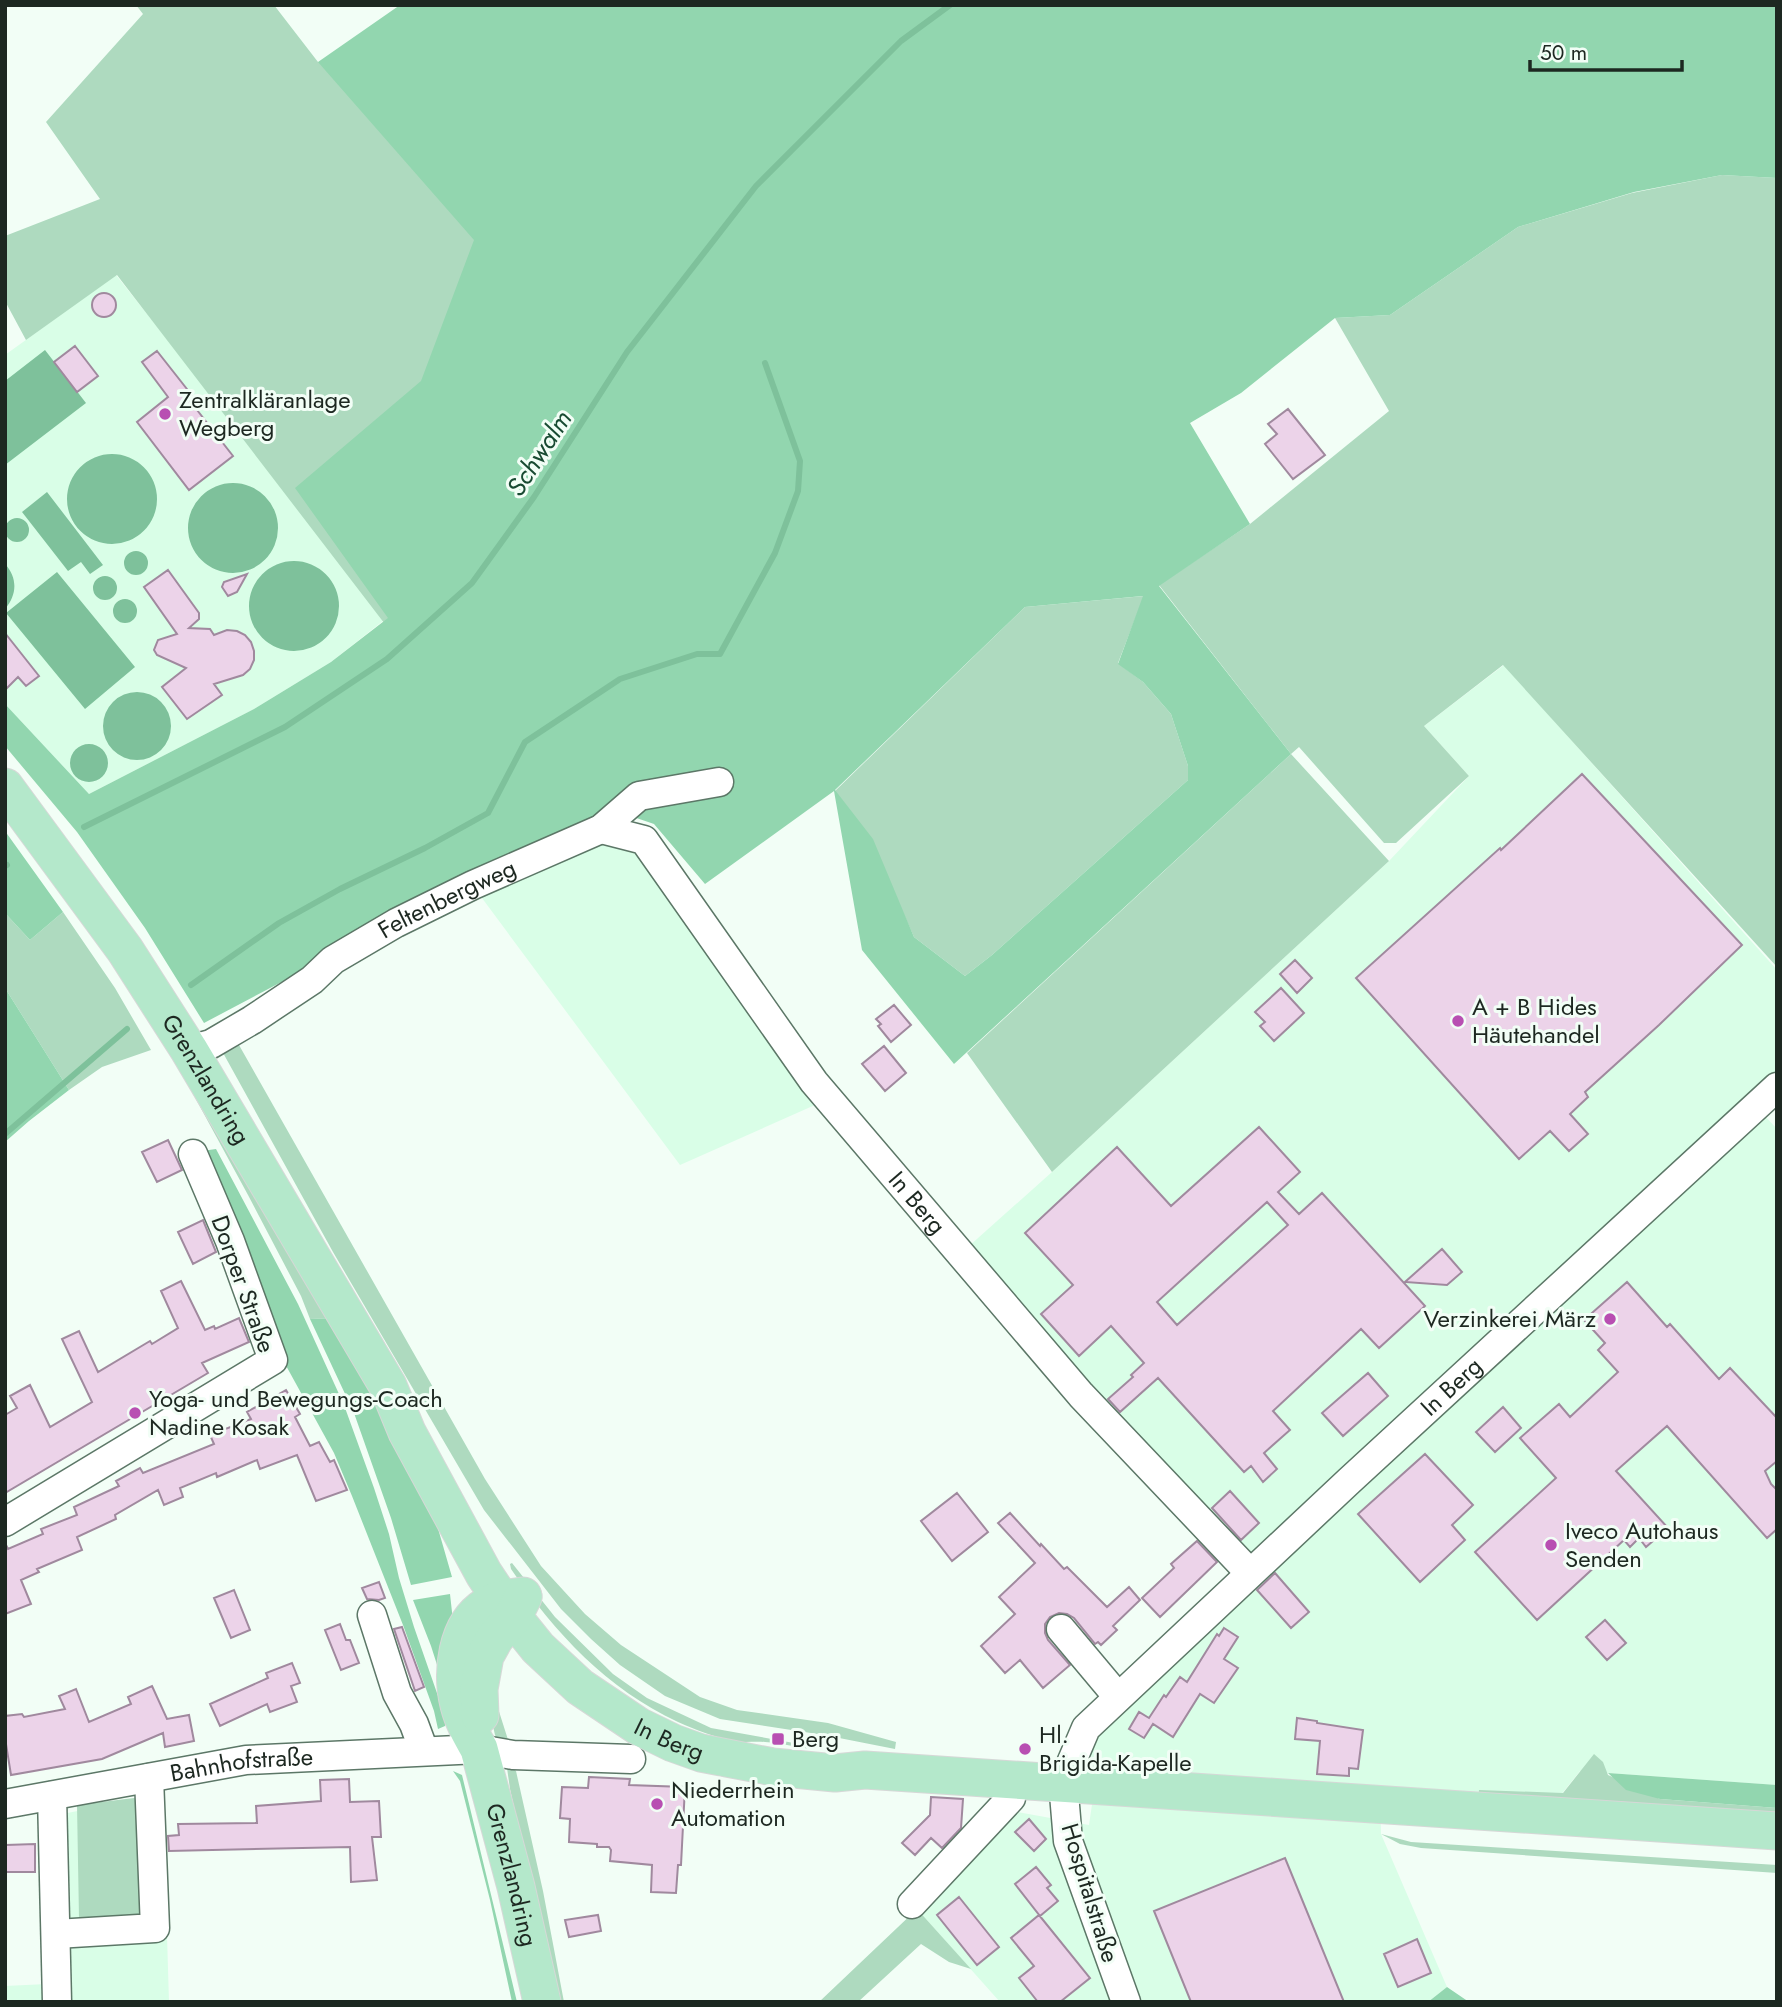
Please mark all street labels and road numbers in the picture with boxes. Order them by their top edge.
street label: Feltenbergweg [371,850,521,947]
street label: Grenzlandring [153,1007,259,1151]
street label: In Berg [880,1163,955,1242]
street label: Dorper Straße [202,1210,284,1357]
street label: In Berg [1412,1349,1490,1424]
street label: In Berg [628,1709,709,1770]
street label: Bahnhofstraße [167,1739,314,1791]
street label: Grenzlandring [477,1799,547,1950]
street label: Hospitalstraße [1053,1819,1128,1967]

